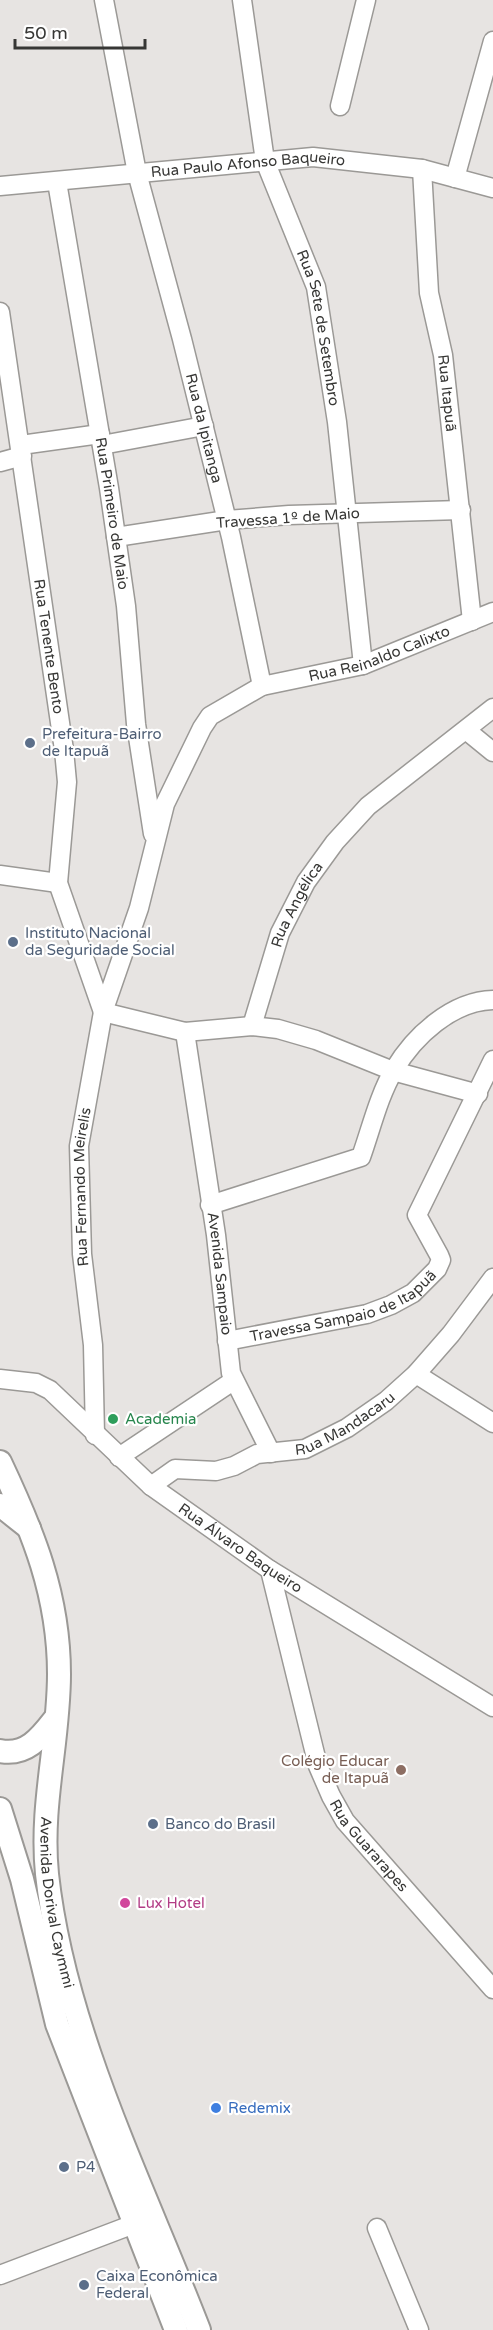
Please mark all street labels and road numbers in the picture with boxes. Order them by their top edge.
street label: Rua Paulo Afonso Baqueiro [150,148,346,181]
street label: Rua Sete de Setembro [293,247,343,407]
street label: Rua Itapuã [434,354,460,433]
street label: Rua da Ipitanga [182,371,226,485]
street label: Rua Primeiro de Maio [92,436,133,591]
street label: Travessa 1º de Maio [216,504,360,532]
street label: Rua Tenente Bento [30,578,68,715]
street label: Rua Reinaldo Calixto [307,622,452,685]
street label: Rua Angélica [267,858,327,949]
street label: Rua Fernando Meirelis [70,1106,95,1267]
street label: Avenida Sampaio [204,1211,236,1336]
street label: Travessa Sampaio de Itapuã [248,1266,440,1345]
street label: Rua Mandacaru [294,1388,399,1459]
street label: Rua Álvaro Baqueiro [175,1499,306,1597]
street label: Rua Guararapes [326,1796,412,1895]
street label: Avenida Dorival Caymmi [36,1816,78,1990]

